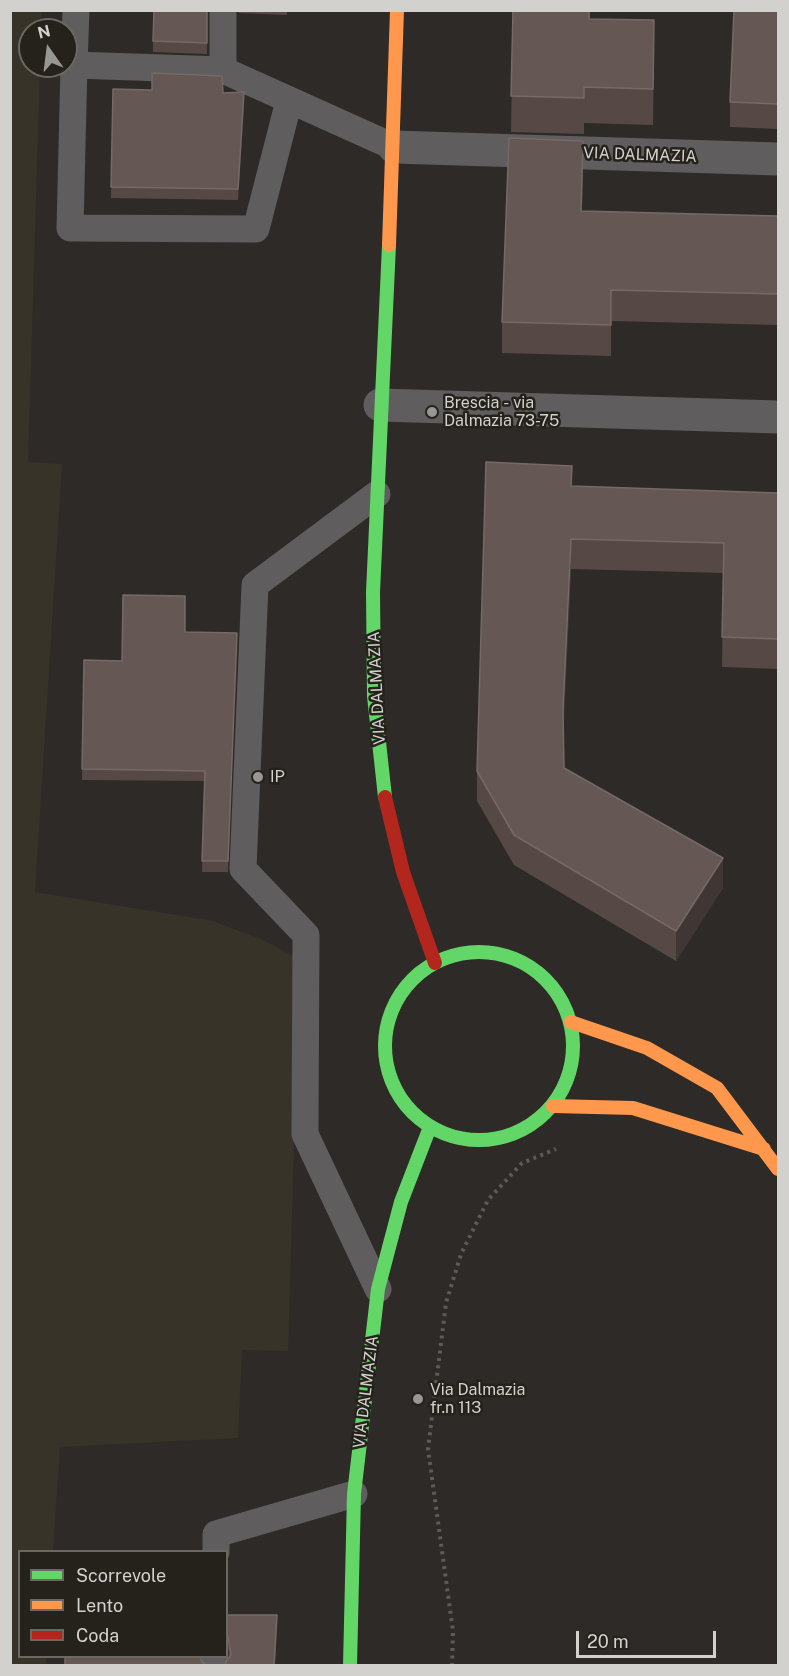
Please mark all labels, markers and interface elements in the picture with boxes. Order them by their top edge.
north arrow [18,18,78,78]
text: N [36,21,52,43]
street label: VIA DALMAZIA [583,143,697,167]
place label: Brescia - via Dalmazia 73-75 [444,393,559,431]
marker: Brescia - via Dalmazia 73-75 [425,405,439,419]
street label: VIA DALMAZIA [364,631,390,745]
place label: IP [270,767,285,787]
marker: IP [251,770,265,784]
street label: VIA DALMAZIA [350,1335,382,1449]
place label: Via Dalmazia fr.n 113 [430,1380,525,1418]
marker: Via Dalmazia fr.n 113 [411,1392,425,1406]
legend [18,1550,228,1658]
text: Scorrevole [76,1565,166,1586]
text: Lento [76,1595,123,1616]
scale bar [579,1619,718,1657]
text: Coda [76,1625,119,1646]
text: 20 m [587,1631,629,1652]

